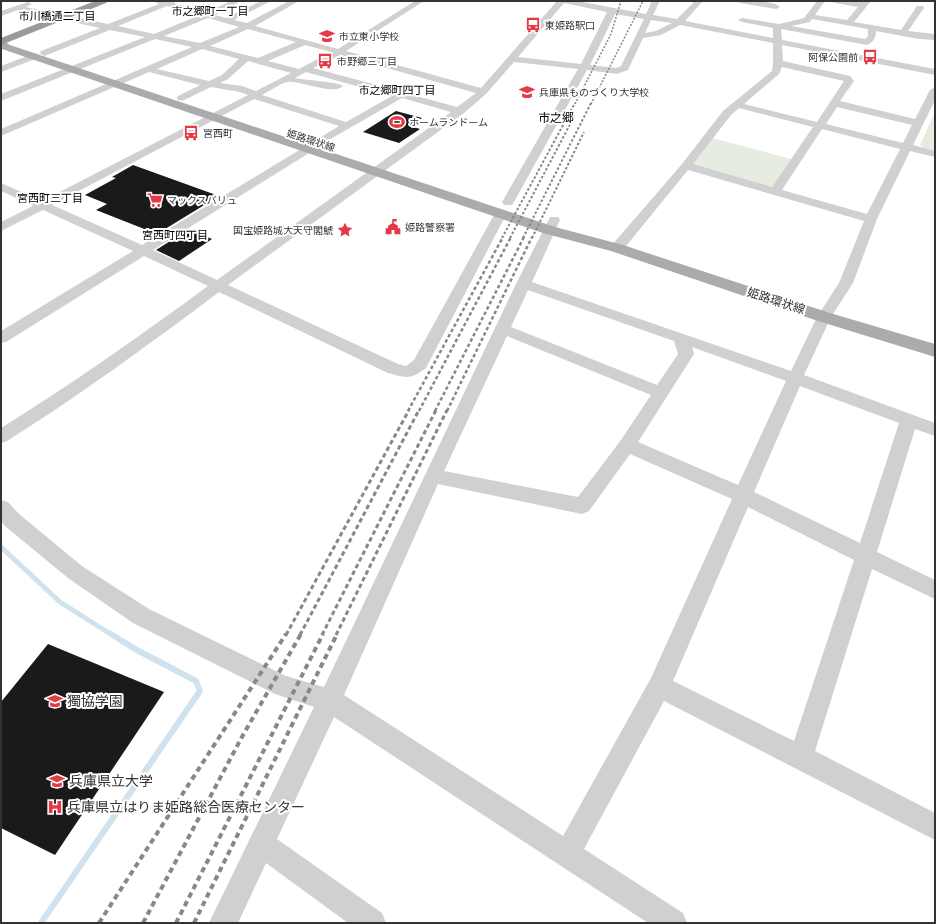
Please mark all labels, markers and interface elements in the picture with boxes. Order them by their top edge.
district label: 市之郷町一丁目 [172,5,249,17]
district label: 市川橋通二丁目 [19,10,96,22]
bus stop icon: 東姫路駅口 [524,16,542,34]
place label: 東姫路駅口 [545,19,595,31]
school or university icon: 市立東小学校 [318,27,336,45]
place label: 市立東小学校 [339,30,399,42]
bus stop icon: 阿保公園前 [861,48,879,66]
place label: 阿保公園前 [808,51,858,63]
bus stop icon: 市野郷三丁目 [316,52,334,70]
place label: 市野郷三丁目 [337,55,397,67]
school or university icon: 兵庫県ものづくり大学校 [518,83,536,101]
district label: 市之郷町四丁目 [359,84,436,96]
place label: 兵庫県ものづくり大学校 [539,86,649,98]
district label: 市之郷 [538,111,574,125]
sports icon: ホームランドーム [388,113,406,131]
place label: ホームランドーム [409,116,488,128]
bus stop icon: 宮西町 [182,124,200,142]
place label: 宮西町 [203,127,233,139]
street label: 姫路環状線 [285,127,337,153]
supermarket icon: マックスバリュ [146,191,164,209]
district label: 宮西町三丁目 [17,192,83,204]
place label: マックスバリュ [167,194,237,206]
public building icon: 姫路警察署 [384,218,402,236]
place icon: 国宝姫路城大天守閣鯱 [336,221,354,239]
place label: 姫路警察署 [405,221,455,233]
place label: 国宝姫路城大天守閣鯱 [233,224,333,236]
district label: 宮西町四丁目 [142,229,208,241]
street label: 姫路環状線 [745,285,807,317]
school or university icon: 獨協学園 [46,692,64,710]
place label: 獨協学園 [67,693,123,709]
school or university icon: 兵庫県立大学 [48,772,66,790]
place label: 兵庫県立大学 [69,773,153,789]
hospital icon: 兵庫県立はりま姫路総合医療センター [46,798,64,816]
place label: 兵庫県立はりま姫路総合医療センター [67,799,305,815]

